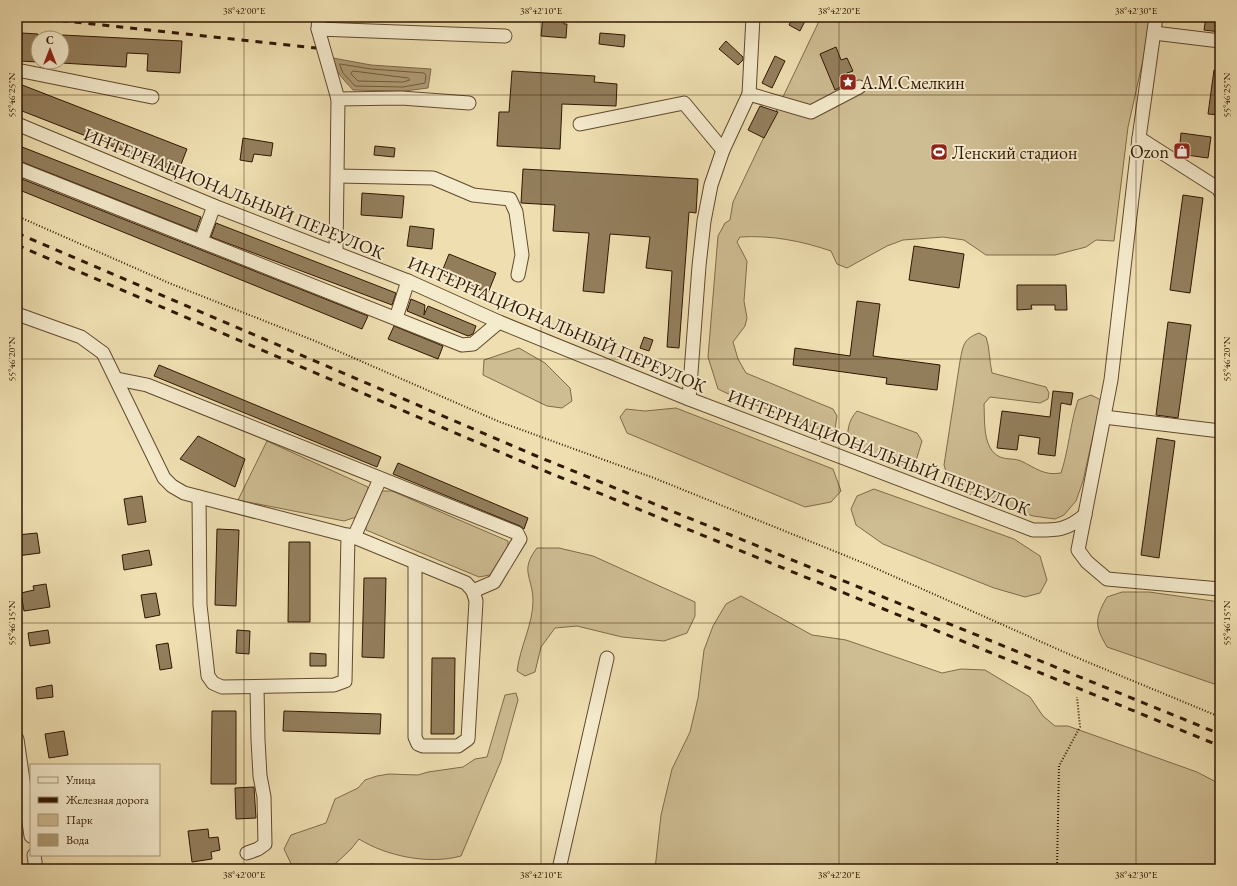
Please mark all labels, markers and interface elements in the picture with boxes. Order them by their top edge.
text: 38°42'00"E [223,4,266,17]
text: 38°42'10"E [520,4,563,17]
text: 38°42'20"E [818,4,861,17]
text: 38°42'30"E [1115,4,1158,17]
north arrow [30,30,70,70]
text: С [46,33,54,47]
place label: А.М.Смелкин [860,71,965,94]
text: 55°46'25"N [5,72,18,117]
place icon: А.М.Смелкин [838,72,858,92]
text: 55°46'25"N [1220,72,1233,117]
street label: ИНТЕРНАЦИОНАЛЬНЫЙ ПЕРЕУЛОК [80,122,388,264]
place label: Ozon [1130,140,1169,163]
place label: Ленский стадион [952,141,1077,164]
shop icon: Ozon [1172,141,1192,161]
sports icon: Ленский стадион [929,142,949,162]
street label: ИНТЕРНАЦИОНАЛЬНЫЙ ПЕРЕУЛОК [404,250,710,398]
text: 55°46'20"N [5,336,18,381]
text: 55°46'20"N [1220,336,1233,381]
street label: ИНТЕРНАЦИОНАЛЬНЫЙ ПЕРЕУЛОК [724,384,1034,521]
text: 55°46'15"N [5,600,18,645]
text: 55°46'15"N [1220,600,1233,645]
legend [30,764,160,856]
text: Улица [65,772,96,788]
text: Железная дорога [65,792,149,808]
text: Парк [66,812,93,828]
text: Вода [66,832,89,848]
text: 38°42'00"E [223,868,266,881]
text: 38°42'10"E [520,868,563,881]
text: 38°42'20"E [818,868,861,881]
text: 38°42'30"E [1115,868,1158,881]

